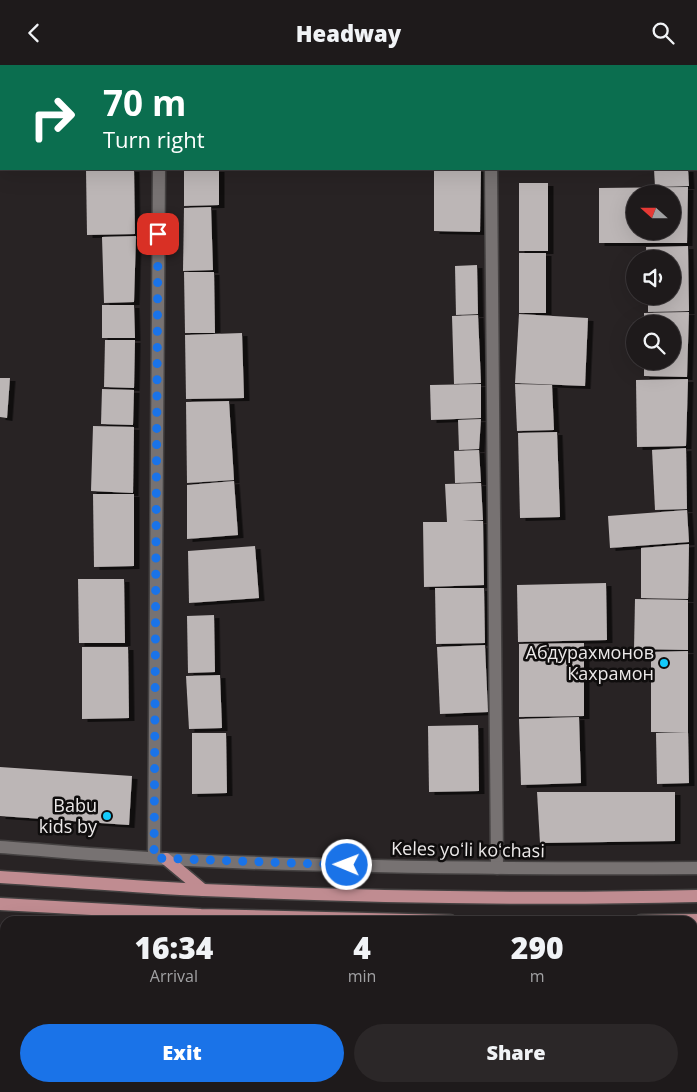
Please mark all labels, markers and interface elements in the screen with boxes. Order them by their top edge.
text: Headway [296,18,401,48]
icon: back [20,19,48,47]
icon: search [649,19,677,47]
text: 70 m [103,79,186,126]
icon: right [20,85,85,150]
text: Turn right [103,124,205,154]
north arrow [626,185,681,240]
map controls [626,185,681,370]
pin [137,213,179,255]
icon: arrive [144,220,172,248]
button: sound [626,250,681,305]
button: search [626,315,681,370]
place label: Абдурахмонов Кахрамон [526,640,654,685]
marker: Абдурахмонов Кахрамон [658,657,670,669]
place label: Babu kids by [39,793,98,838]
marker: Babu kids by [101,810,113,822]
street label: Keles yoʻli koʻchasi [391,836,545,862]
position arrow [320,838,372,890]
text: 16:34 [134,927,213,968]
text: 4 [353,927,371,968]
text: 290 [511,927,564,968]
text: Arrival [150,965,198,987]
text: min [348,965,376,987]
text: m [530,965,545,987]
button: Exit [20,1024,344,1082]
button: Share [354,1024,678,1082]

